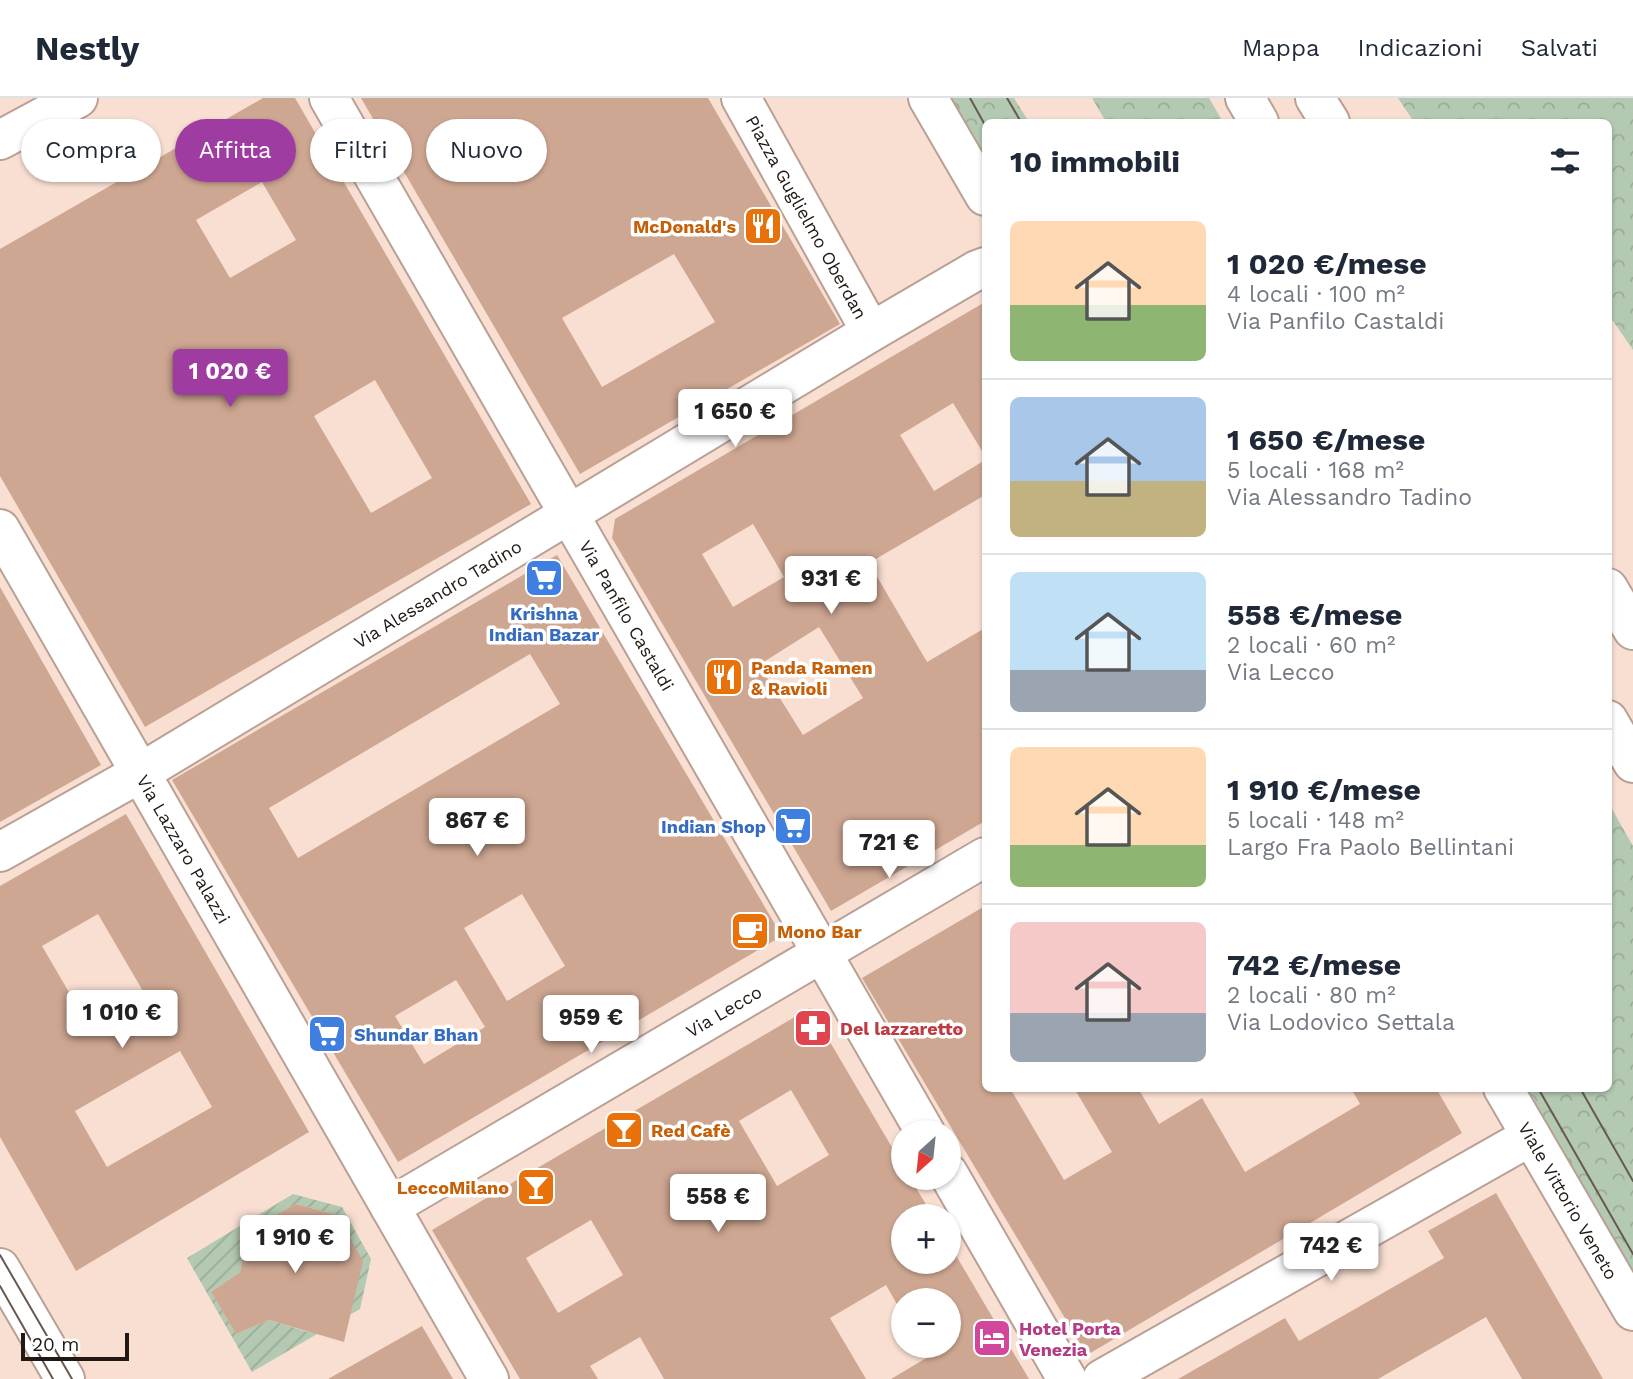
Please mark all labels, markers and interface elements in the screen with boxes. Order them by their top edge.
text: Nestly [35,29,139,68]
text: Mappa [1242,34,1320,62]
text: Indicazioni [1358,34,1483,62]
text: Salvati [1521,34,1598,62]
street label: Piazza Guglielmo Oberdan [742,111,872,323]
chip: Compra [21,119,161,182]
chip: Affitta [175,119,296,182]
chip: Filtri [310,119,412,182]
chip: Nuovo [426,119,547,182]
icon: filters [1546,142,1584,180]
text: 10 immobili [1010,144,1180,179]
restaurant icon: McDonald's [742,205,784,247]
place label: McDonald's [633,216,736,237]
text: 1 020 €/mese [1227,246,1427,281]
icon: home [1066,249,1150,333]
text: 4 locali · 100 m² [1227,281,1405,308]
text: Via Panfilo Castaldi [1227,308,1444,335]
pin: 1 020 € [165,350,295,409]
text: 1 020 € [189,358,271,385]
pin: 1 650 € [670,390,800,449]
text: 1 650 € [694,398,776,425]
text: 1 650 €/mese [1227,422,1425,457]
icon: home [1066,425,1150,509]
text: 5 locali · 168 m² [1227,457,1404,484]
text: Via Alessandro Tadino [1227,484,1472,511]
street label: Via Alessandro Tadino [350,535,525,652]
street label: Via Panfilo Castaldi [575,536,679,694]
pin: 931 € [782,556,880,616]
supermarket icon: Krishna Indian Bazar [523,557,565,599]
text: 931 € [801,565,861,592]
text: 558 €/mese [1227,597,1402,632]
icon: home [1066,600,1150,684]
place label: Krishna Indian Bazar [489,603,599,645]
text: 2 locali · 60 m² [1227,632,1395,659]
restaurant icon: Panda Ramen & Ravioli [703,656,745,698]
place label: Panda Ramen & Ravioli [751,657,873,699]
text: Via Lecco [1227,659,1335,686]
street label: Via Lazzaro Palazzi [133,771,235,927]
text: 1 910 €/mese [1227,772,1421,807]
icon: home [1066,775,1150,859]
pin: 867 € [428,798,526,858]
supermarket icon: Indian Shop [772,805,814,847]
text: 867 € [445,807,509,834]
text: 5 locali · 148 m² [1227,807,1404,834]
place label: Indian Shop [661,816,766,837]
pin: 721 € [840,820,938,880]
text: 721 € [859,829,919,856]
text: Largo Fra Paolo Bellintani [1227,834,1514,861]
cafe icon: Mono Bar [729,910,771,952]
place label: Mono Bar [777,921,862,942]
text: 742 €/mese [1227,947,1401,982]
icon: home [1066,950,1150,1034]
street label: Via Lecco [682,980,765,1041]
text: 2 locali · 80 m² [1227,982,1396,1009]
pin: 1 010 € [57,990,187,1050]
pin: 959 € [542,996,640,1055]
text: 1 010 € [83,999,161,1026]
text: 959 € [559,1004,623,1031]
pharmacy icon: Del lazzaretto [792,1007,834,1049]
text: Via Lodovico Settala [1227,1009,1455,1036]
supermarket icon: Shundar Bhan [306,1013,348,1055]
place label: Del lazzaretto [840,1018,964,1039]
place label: Shundar Bhan [354,1024,478,1045]
bar icon: Red Cafè [603,1109,645,1151]
street label: Viale Vittorio Veneto [1514,1118,1623,1283]
place label: Red Cafè [651,1120,731,1141]
north arrow [891,1120,961,1190]
map controls [891,1120,961,1358]
bar icon: LeccoMilano [515,1166,557,1208]
pin: 558 € [669,1174,767,1234]
place label: LeccoMilano [397,1177,509,1198]
text: 558 € [686,1183,750,1210]
button: + [891,1204,961,1274]
pin: 1 910 € [230,1216,360,1275]
text: 1 910 € [256,1224,334,1251]
pin: 742 € [1282,1224,1380,1283]
text: 742 € [1299,1232,1363,1259]
button: − [891,1288,961,1358]
hotel icon: Hotel Porta Venezia [971,1317,1013,1359]
place label: Hotel Porta Venezia [1019,1318,1121,1360]
scale bar [21,1330,130,1362]
text: 20 m [32,1333,79,1356]

